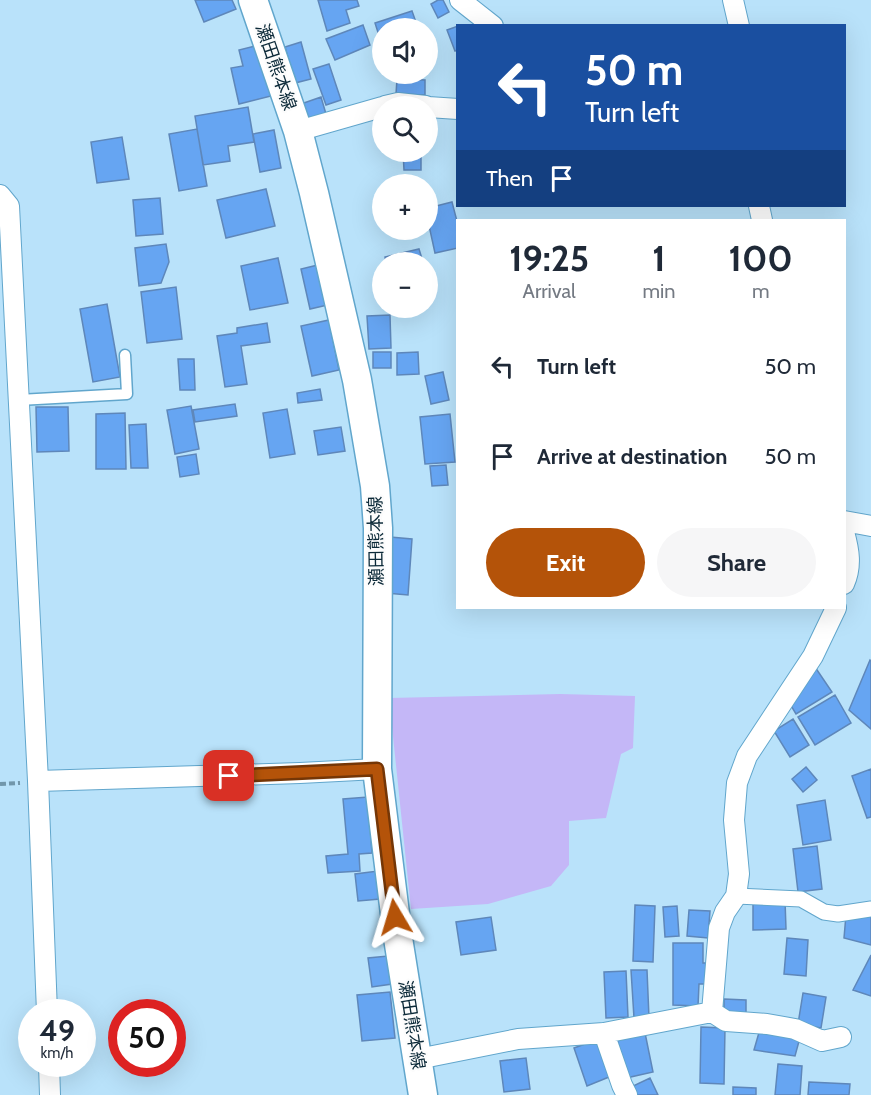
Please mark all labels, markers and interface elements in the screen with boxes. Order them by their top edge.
map controls [372,18,438,318]
button: sound [372,18,438,84]
street label: 瀬田熊本線 [251,21,301,113]
text: 50 m [585,44,683,96]
icon: left [486,48,564,126]
button: search [372,96,438,162]
text: Turn left [585,96,679,129]
icon: arrive [545,162,578,195]
text: Then [486,165,533,192]
button: + [372,174,438,240]
text: 19:25 [509,236,589,280]
text: 1 [652,236,666,280]
text: 100 [729,236,793,280]
button: − [372,252,438,318]
text: Arrival [523,279,576,303]
text: min [642,279,675,303]
text: m [752,279,769,303]
icon: left [486,350,519,383]
text: Turn left [537,353,616,380]
text: 50 m [764,353,816,380]
icon: arrive [486,440,519,473]
text: Arrive at destination [537,443,727,470]
text: 50 m [764,443,816,470]
street label: 瀬田熊本線 [364,496,388,586]
button: Exit [486,528,645,597]
button: Share [657,528,816,597]
pin [203,750,254,801]
icon: arrive [212,759,245,792]
position arrow [363,885,427,949]
street label: 瀬田熊本線 [394,979,430,1071]
speed limit sign: 50 [108,999,186,1077]
text: 49 [39,1012,75,1049]
text: km/h [41,1044,73,1062]

